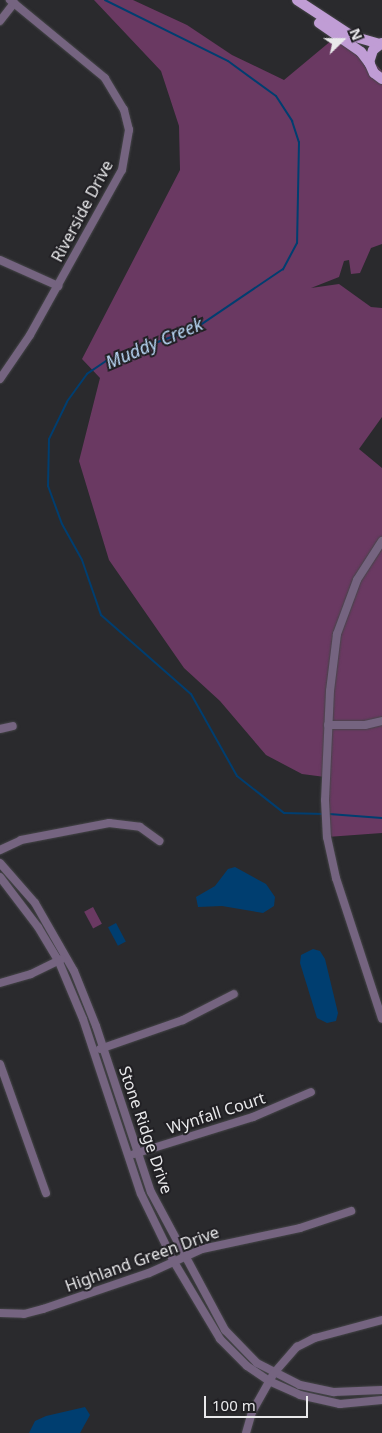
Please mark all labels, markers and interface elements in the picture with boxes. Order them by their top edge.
north arrow [317,15,367,65]
text: N [345,25,367,43]
street label: Riverside Drive [47,157,117,265]
water label: Muddy Creek [102,313,206,373]
street label: Stone Ridge Drive [115,1064,177,1196]
street label: Wynfall Court [165,1088,267,1138]
street label: Highland Green Drive [62,1222,222,1296]
scale bar [207,1386,311,1418]
text: 100 m [212,1395,256,1415]

